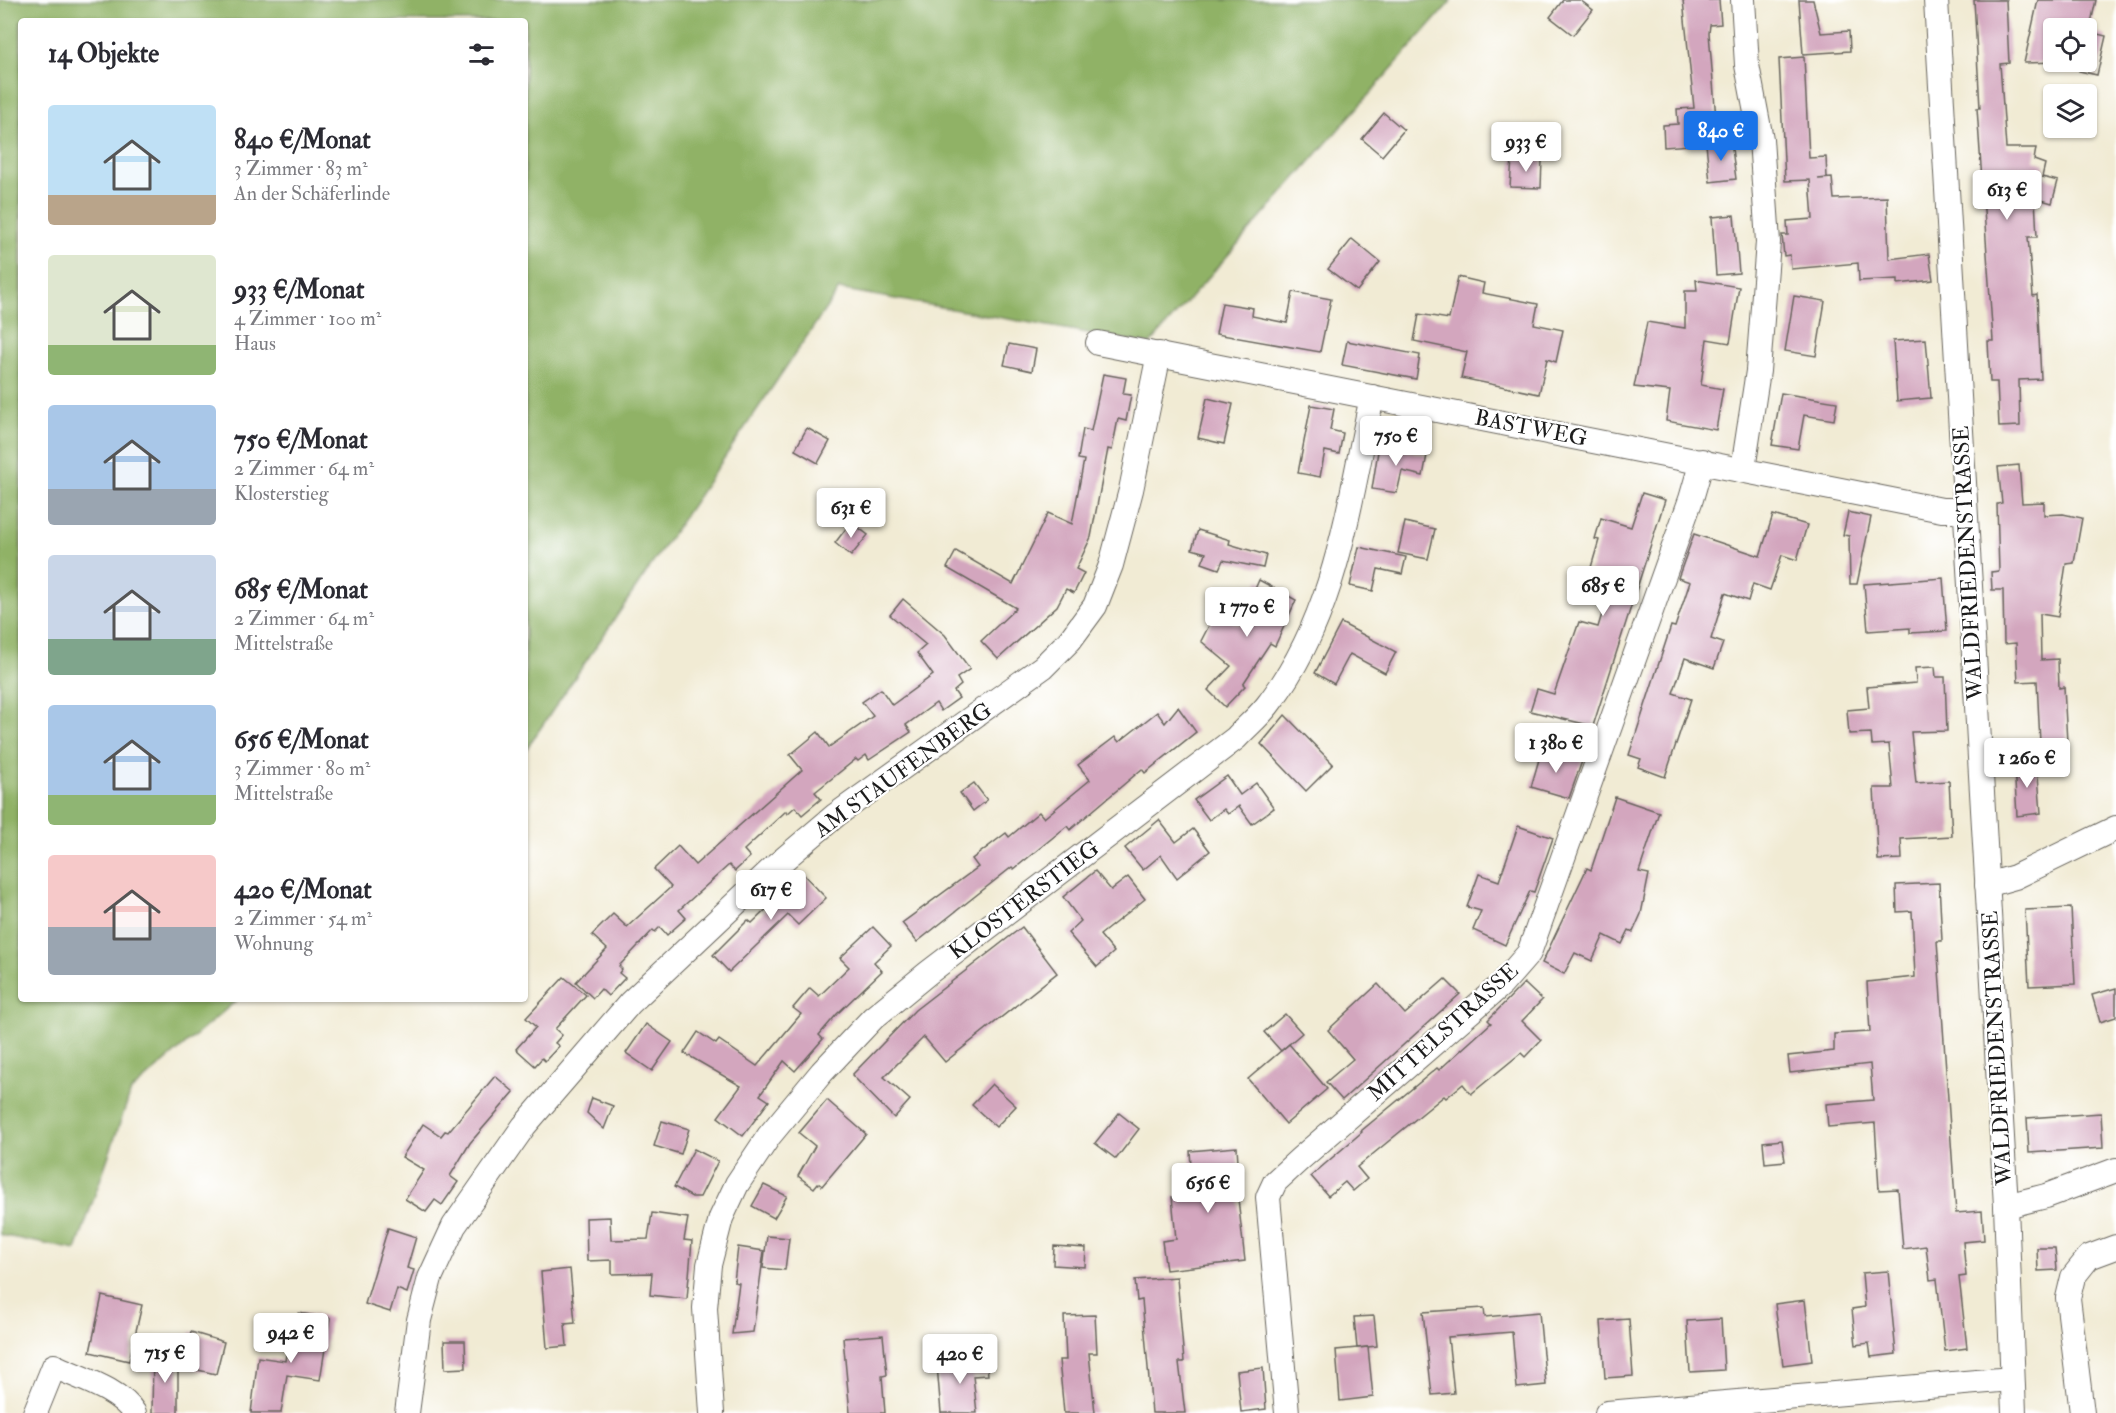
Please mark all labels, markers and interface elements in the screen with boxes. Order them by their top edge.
map controls [2043,18,2097,138]
button: locate [2043,18,2097,72]
text: 14 Objekte [48,38,159,70]
icon: filters [465,38,498,71]
button: layers [2043,84,2097,138]
pin: 840 € [1679,111,1763,162]
text: 840 € [1698,118,1744,143]
pin: 933 € [1484,122,1568,173]
text: 840 €/Monat [234,124,371,156]
icon: home [96,129,168,201]
text: 933 € [1505,129,1547,154]
text: 3 Zimmer · 83 m² [234,156,368,181]
pin: 613 € [1965,170,2049,221]
text: 613 € [1987,177,2027,202]
text: An der Schäferlinde [234,181,390,206]
text: 933 €/Monat [234,274,364,306]
icon: home [96,279,168,351]
text: 4 Zimmer · 100 m² [234,306,381,331]
text: Haus [234,331,276,356]
street label: BASTWEG [1472,403,1590,453]
pin: 750 € [1354,416,1438,467]
text: 750 € [1374,423,1418,448]
text: 750 €/Monat [234,424,368,456]
street label: WALDFRIEDENSTRASSE [1947,425,1989,702]
icon: home [96,429,168,501]
text: 2 Zimmer · 64 m² [234,456,374,481]
text: Klosterstieg [234,481,329,506]
pin: 631 € [809,488,893,539]
text: 631 € [831,495,871,520]
pin: 685 € [1561,566,1645,617]
text: 685 € [1581,573,1625,598]
text: 685 €/Monat [234,574,368,606]
icon: home [96,579,168,651]
pin: 1 770 € [1192,587,1302,638]
text: 1 770 € [1219,594,1275,619]
text: 2 Zimmer · 64 m² [234,606,374,631]
text: Mittelstraße [234,631,333,656]
street label: AM STAUFENBERG [808,696,997,844]
pin: 1 380 € [1501,723,1611,774]
text: 656 €/Monat [234,724,369,756]
icon: home [96,729,168,801]
text: 1 380 € [1529,730,1583,755]
pin: 1 260 € [1972,738,2082,789]
text: 1 260 € [1998,745,2056,770]
text: 3 Zimmer · 80 m² [234,756,370,781]
text: Mittelstraße [234,781,333,806]
street label: KLOSTERSTIEG [943,834,1105,966]
pin: 617 € [729,870,813,921]
text: 420 €/Monat [234,874,372,906]
text: 617 € [750,877,792,902]
icon: home [96,879,168,951]
text: 2 Zimmer · 54 m² [234,906,372,931]
street label: WALDFRIEDENSTRASSE [1976,910,2018,1187]
text: Wohnung [234,931,313,956]
street label: MITTELSTRASSE [1362,957,1524,1107]
pin: 656 € [1166,1163,1250,1214]
text: 656 € [1186,1170,1230,1195]
pin: 942 € [249,1313,333,1364]
text: 942 € [267,1320,315,1345]
pin: 715 € [123,1333,207,1384]
pin: 420 € [918,1334,1002,1385]
text: 715 € [145,1340,185,1365]
text: 420 € [936,1341,984,1366]

